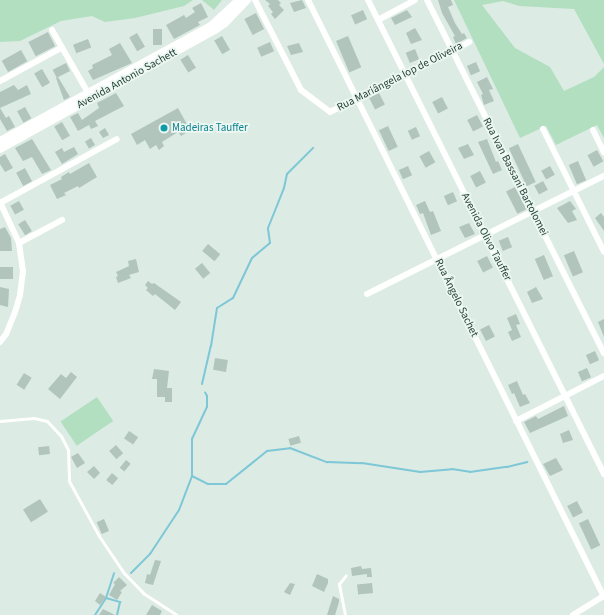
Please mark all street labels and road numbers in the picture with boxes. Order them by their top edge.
street label: Rua Mariângela Iop de Oliveira [335,40,465,114]
street label: Avenida Antonio Sachett [75,46,179,112]
street label: Rua Ivan Bassani Bartolomei [479,116,551,238]
street label: Avenida Olivo Tauffer [458,191,514,283]
street label: Rua Ângelo Sachet [431,257,481,339]

